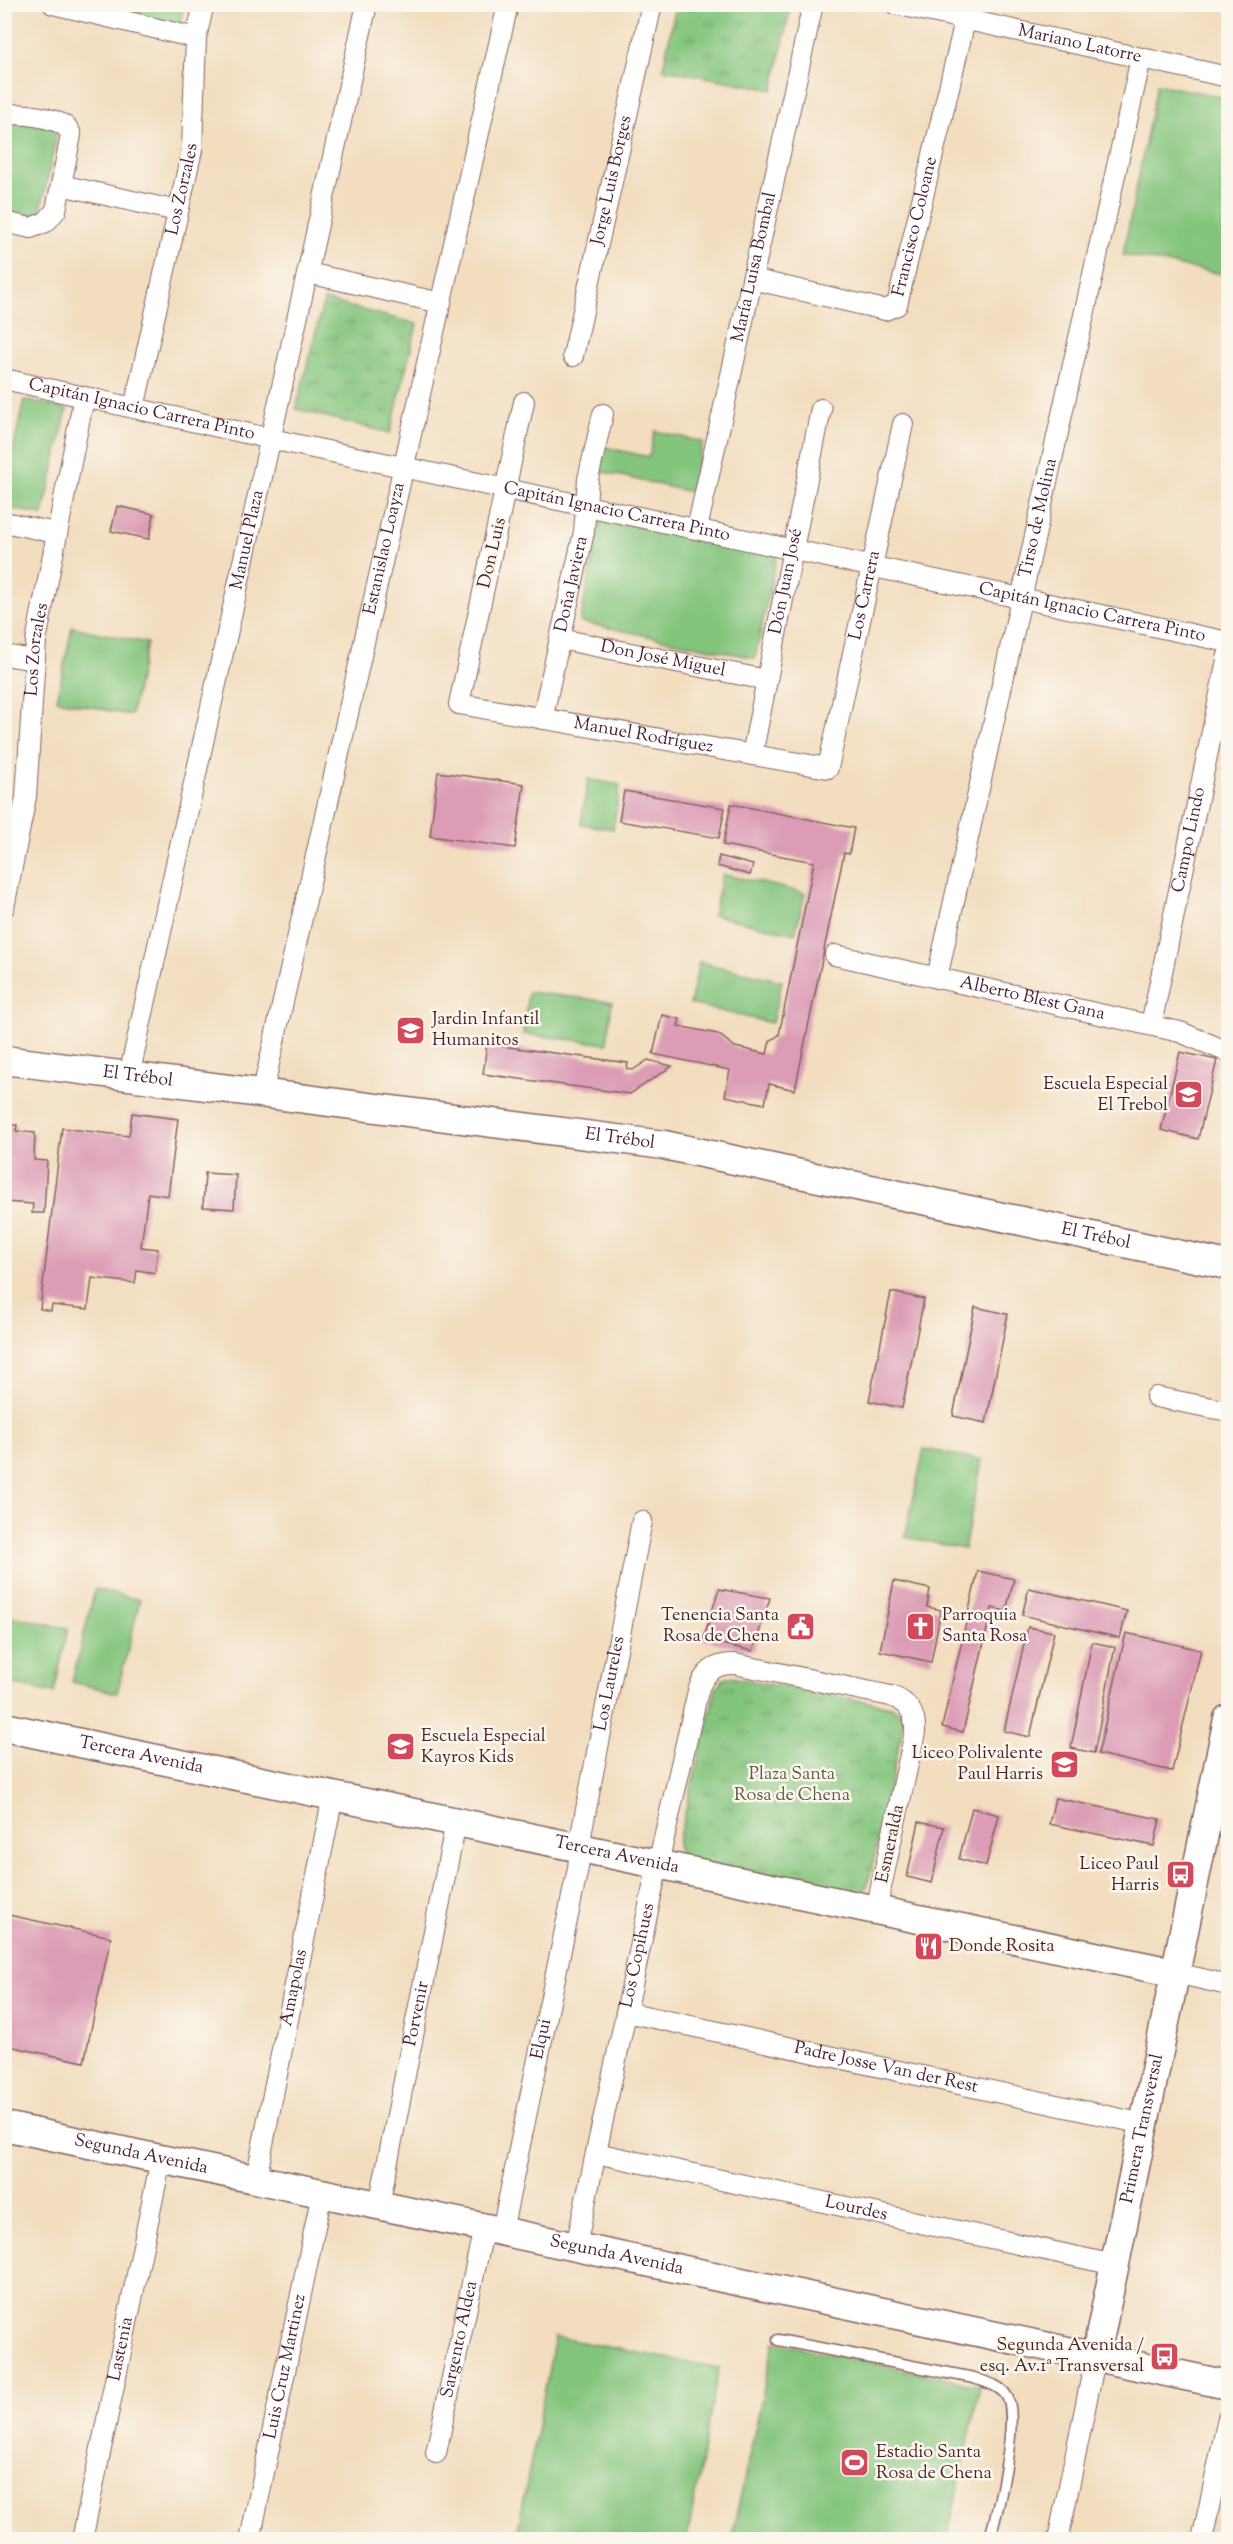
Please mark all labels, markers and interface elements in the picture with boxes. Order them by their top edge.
street label: Mariano Latorre [1015,18,1144,71]
street label: Jorge Luis Borges [585,113,640,249]
street label: Los Zorzales [160,143,205,238]
street label: Francisco Coloane [886,154,945,299]
street label: María Luisa Bombal [726,190,784,345]
street label: Capitán Ignacio Carrera Pinto [26,372,257,448]
street label: Tirso de Molina [1013,456,1065,580]
street label: Capitán Ignacio Carrera Pinto [501,476,733,549]
street label: Estanislao Loayza [358,480,413,617]
street label: Manuel Plaza [224,488,272,592]
street label: Don Luis [472,515,514,591]
street label: Dón Juan José [763,526,810,637]
street label: Doña Javiera [549,534,596,635]
street label: Los Carrera [843,548,888,643]
street label: Capitán Ignacio Carrera Pinto [976,576,1208,650]
street label: Los Zorzales [19,601,56,697]
street label: Don José Miguel [598,634,728,685]
street label: Manuel Rodríguez [571,711,715,761]
street label: Campo Lindo [1166,785,1213,895]
street label: Alberto Blest Gana [957,970,1107,1028]
place label: Jardin Infantil Humanitos [431,1007,540,1054]
school or university icon: Jardin Infantil Humanitos [395,1014,427,1046]
street label: El Trébol [101,1060,174,1095]
place label: Escuela Especial El Trebol [1043,1072,1168,1119]
school or university icon: Escuela Especial El Trebol [1173,1079,1205,1111]
street label: El Trébol [583,1122,657,1157]
street label: El Trébol [1059,1217,1133,1257]
place label: Tenencia Santa Rosa de Chena [661,1603,779,1650]
place label: Parroquia Santa Rosa [942,1603,1027,1650]
public building icon: Tenencia Santa Rosa de Chena [784,1610,816,1642]
church icon: Parroquia Santa Rosa [905,1610,937,1642]
street label: Los Laureles [588,1634,632,1734]
place label: Escuela Especial Kayros Kids [421,1724,546,1771]
street label: Tercera Avenida [76,1730,206,1782]
school or university icon: Escuela Especial Kayros Kids [384,1731,416,1763]
place label: Liceo Polivalente Paul Harris [912,1741,1043,1788]
school or university icon: Liceo Polivalente Paul Harris [1048,1748,1080,1780]
park label: Plaza Santa Rosa de Chena [734,1762,850,1809]
street label: Esmeralda [870,1802,912,1886]
street label: Tercera Avenida [552,1830,681,1881]
place label: Liceo Paul Harris [1080,1852,1159,1899]
bus stop icon: Liceo Paul Harris [1164,1859,1196,1891]
street label: Los Copihues [614,1901,662,2010]
restaurant icon: Donde Rosita [912,1931,944,1963]
place label: Donde Rosita [949,1934,1055,1960]
street label: Amapolas [274,1947,315,2029]
street label: Porvenir [398,1979,437,2049]
street label: Elqui [525,2016,559,2062]
street label: Padre Josse Van der Rest [792,2036,980,2101]
street label: Primera Transversal [1115,2052,1171,2206]
street label: Segunda Avenida [72,2128,210,2182]
street label: Lourdes [822,2190,890,2228]
street label: Segunda Avenida [547,2229,686,2282]
street label: Sargento Aldea [435,2279,485,2400]
street label: Luis Cruz Martinez [258,2292,314,2442]
street label: Lastenia [102,2315,141,2383]
place label: Segunda Avenida / esq. Av.1ª Transversal [980,2333,1145,2380]
bus stop icon: Segunda Avenida / esq. Av.1ª Transversal [1149,2340,1181,2372]
place label: Estadio Santa Rosa de Chena [876,2440,992,2487]
sports icon: Estadio Santa Rosa de Chena [839,2447,871,2479]

